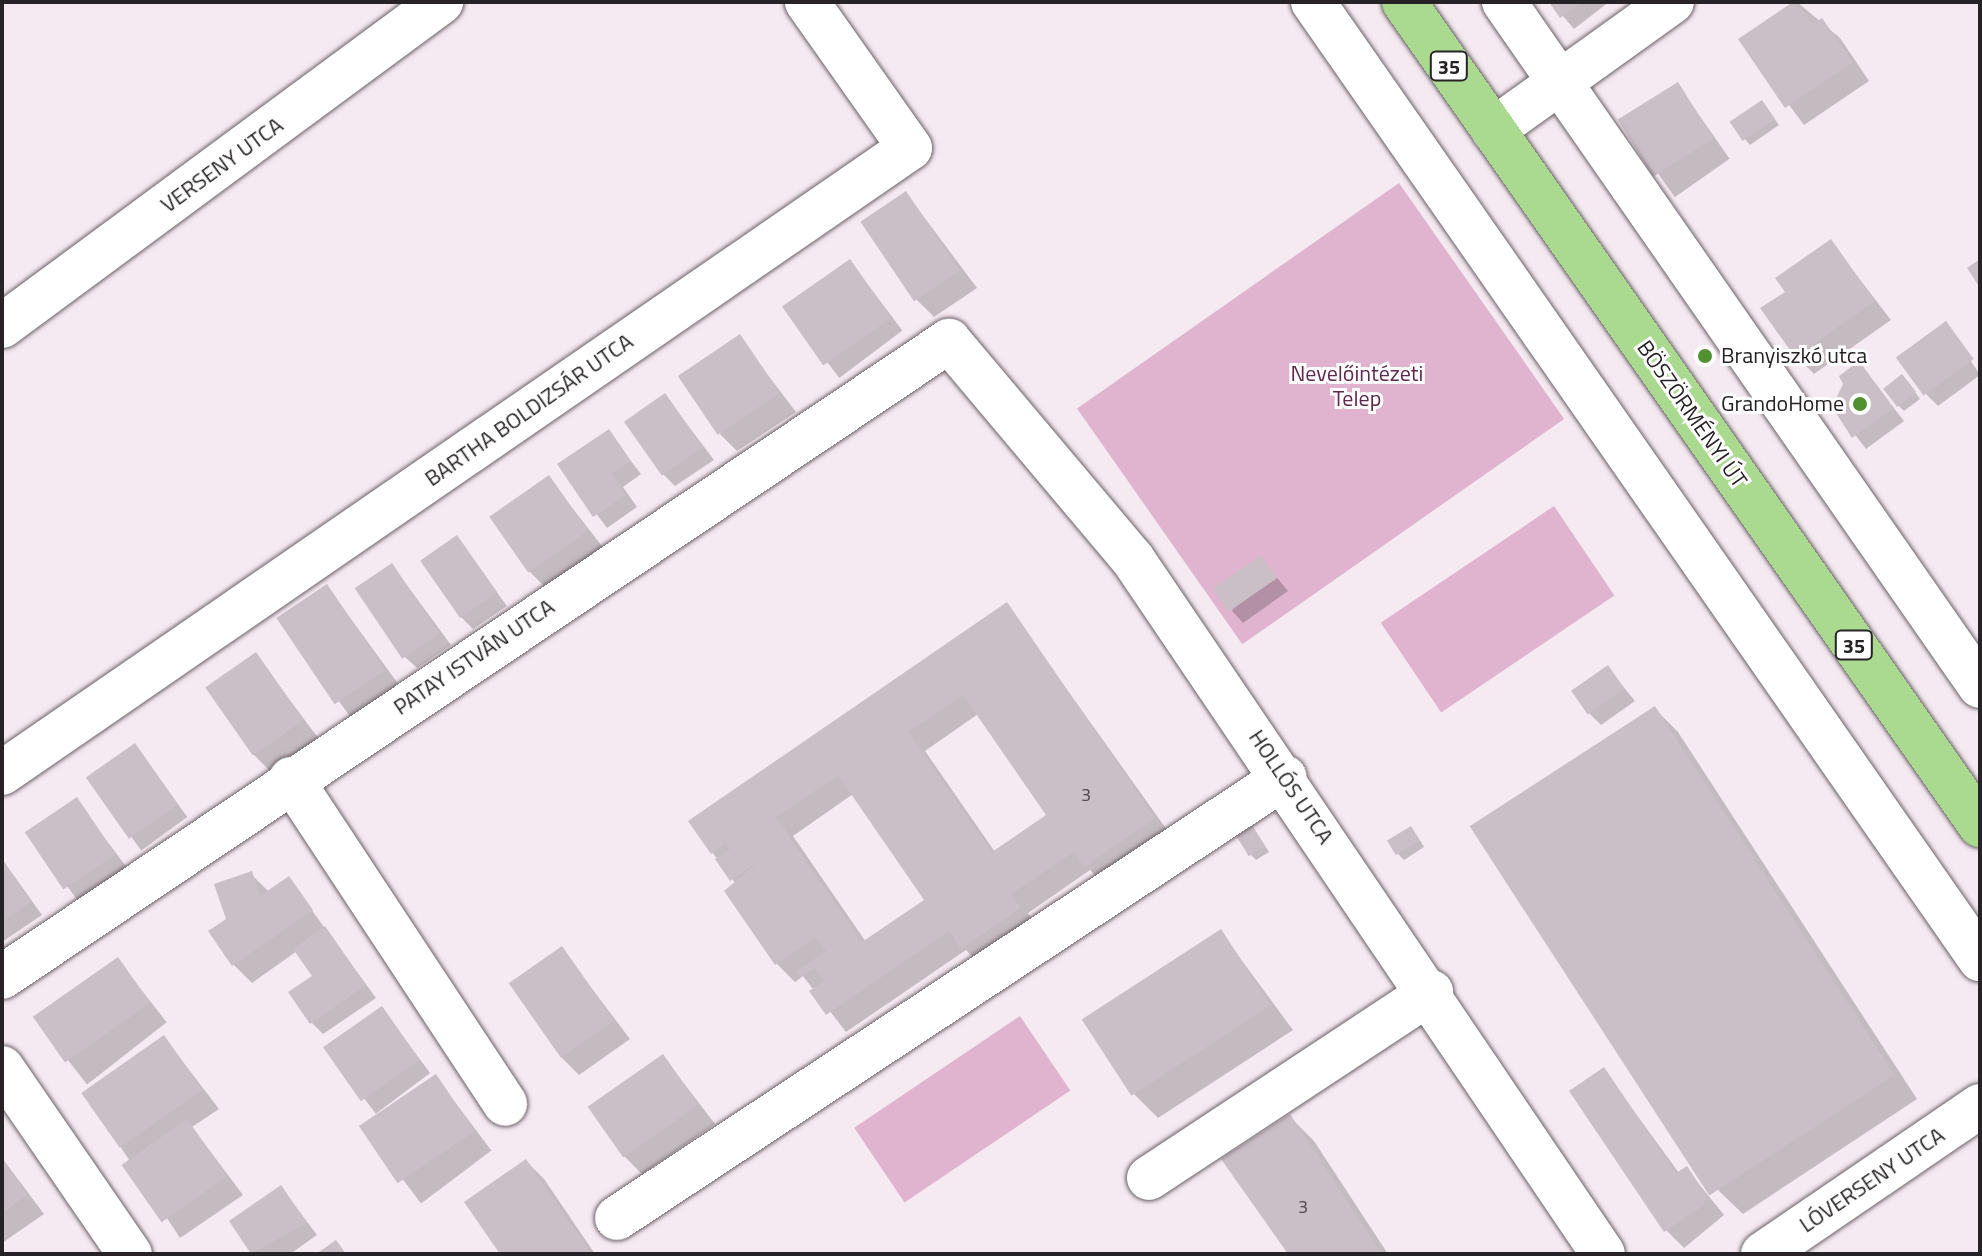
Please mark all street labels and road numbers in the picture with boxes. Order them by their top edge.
road number: 35 [1429,50,1469,82]
street label: VERSENY UTCA [156,112,288,218]
street label: BARTHA BOLDIZSÁR UTCA [420,328,638,492]
street label: BÖSZÖRMÉNYI ÚT [1632,336,1752,492]
street label: PATAY ISTVÁN UTCA [389,593,559,721]
road number: 35 [1834,629,1874,661]
street label: HOLLÓS UTCA [1243,725,1339,849]
street label: LÓVERSENY UTCA [1795,1122,1949,1238]

